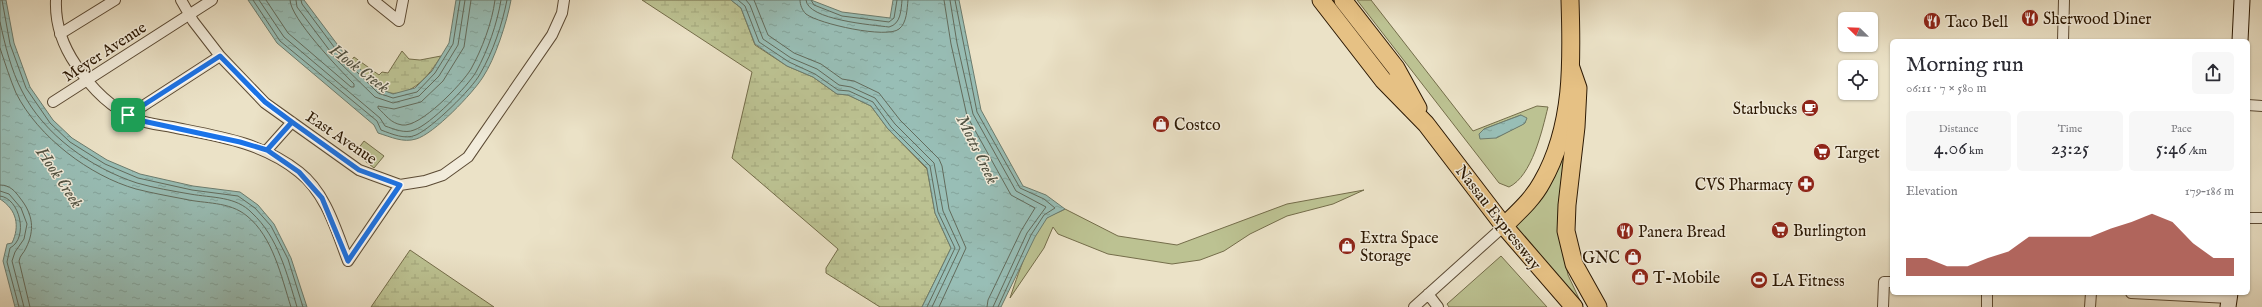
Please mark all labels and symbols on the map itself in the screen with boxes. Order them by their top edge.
restaurant icon: Sherwood Diner [2020,8,2040,28]
place label: Sherwood Diner [2043,10,2152,30]
restaurant icon: Taco Bell [1922,11,1942,31]
north arrow [1838,12,1878,52]
place label: Taco Bell [1945,13,2009,33]
street label: Meyer Avenue [60,18,151,87]
water label: Hook Creek [324,39,393,99]
pin [111,98,145,132]
cafe icon: Starbucks [1800,98,1820,118]
place label: Starbucks [1733,100,1797,120]
street label: East Avenue [302,108,380,170]
water label: Motts Creek [951,112,1002,188]
shop icon: Costco [1151,114,1171,134]
place label: Costco [1174,116,1221,136]
water label: Hook Creek [30,142,87,213]
supermarket icon: Target [1812,142,1832,162]
place label: Target [1835,144,1880,164]
street label: Nassau Expressway [1450,162,1545,275]
pharmacy icon: CVS Pharmacy [1796,174,1816,194]
place label: CVS Pharmacy [1695,176,1793,196]
supermarket icon: Burlington [1770,220,1790,240]
restaurant icon: Panera Bread [1615,221,1635,241]
place label: Burlington [1793,222,1867,242]
place label: Panera Bread [1638,223,1726,243]
place label: Extra Space Storage [1360,229,1439,267]
shop icon: Extra Space Storage [1337,236,1357,256]
shop icon: GNC [1623,247,1643,267]
place label: GNC [1582,249,1620,269]
shop icon: T-Mobile [1630,267,1650,287]
place label: T-Mobile [1653,269,1720,289]
sports icon: LA Fitness [1749,270,1769,290]
place label: LA Fitness [1772,272,1845,292]

